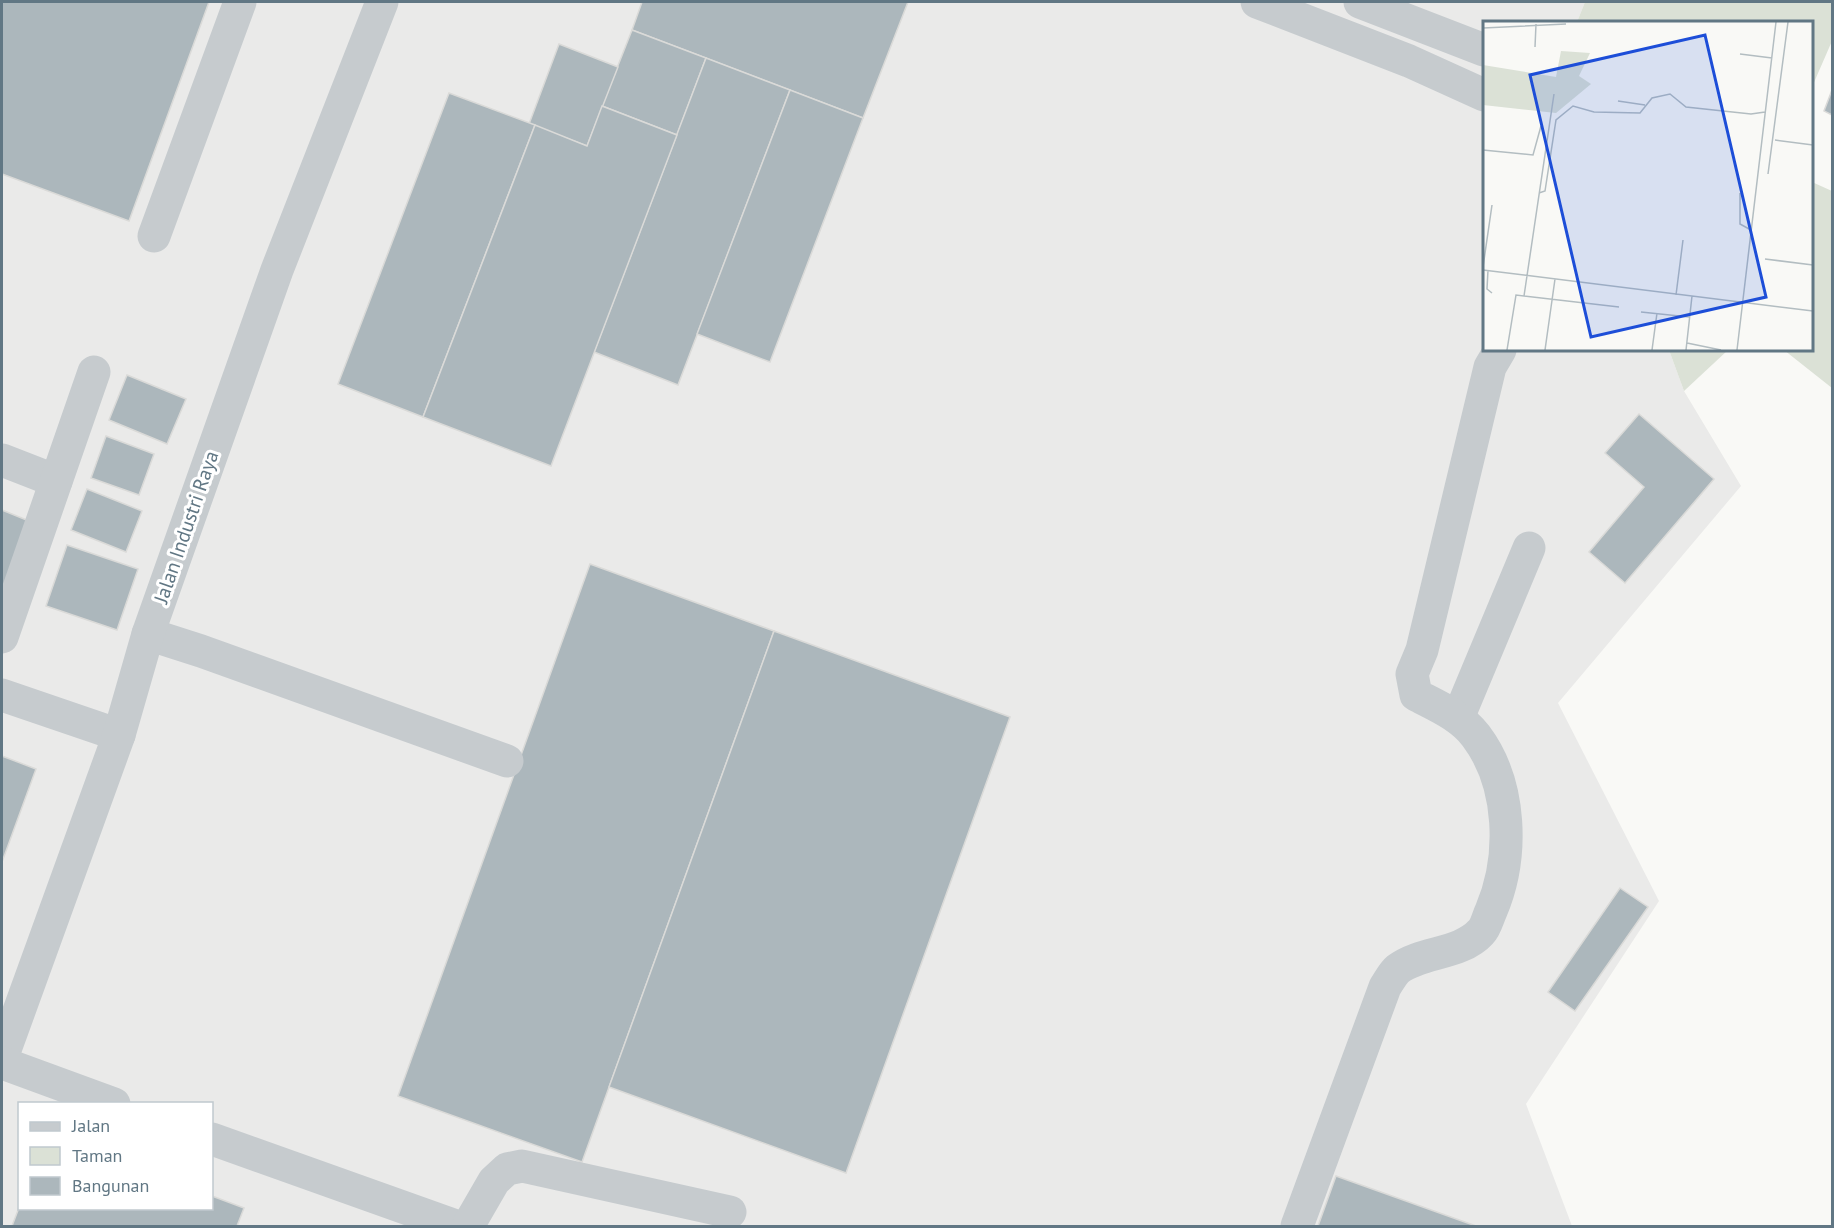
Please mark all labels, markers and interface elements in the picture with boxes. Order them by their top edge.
inset map [1483,21,1813,351]
street label: Jalan Industri Raya [147,447,224,608]
legend [18,1102,213,1210]
text: Jalan [71,1114,110,1137]
text: Taman [72,1144,122,1167]
text: Bangunan [72,1174,149,1197]

